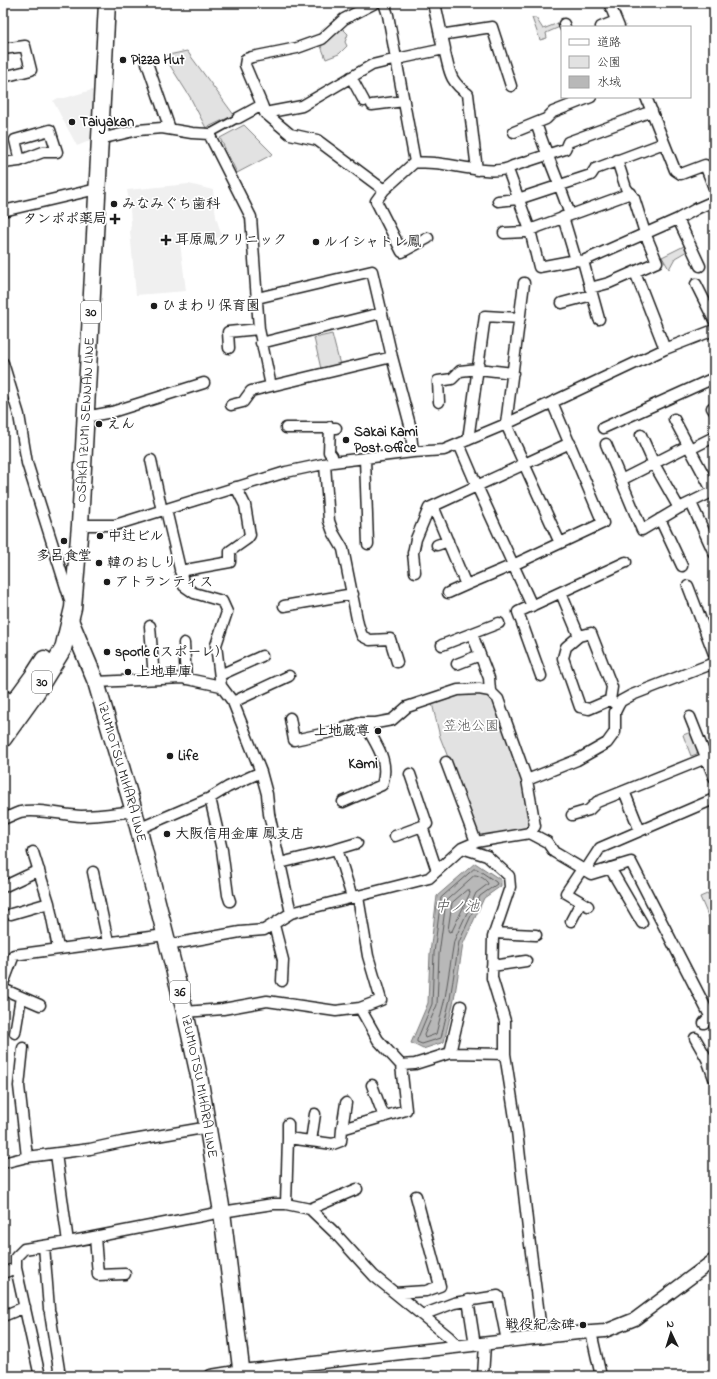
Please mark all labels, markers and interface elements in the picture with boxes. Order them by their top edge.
legend [561,26,691,98]
text: 道路 [597,34,621,52]
place label: Pizza Hut [131,50,185,71]
text: 公園 [597,54,621,72]
marker: Pizza Hut [118,55,128,65]
text: 水域 [597,74,621,92]
place label: Taiyakan [80,112,134,135]
marker: Taiyakan [67,117,77,127]
place label: みなみぐち歯科 [122,194,221,215]
marker: みなみぐち歯科 [109,199,119,209]
place label: タンポポ薬局 [23,209,107,230]
marker: タンポポ薬局 [110,214,120,224]
place label: 耳原鳳クリニック [175,230,287,251]
place label: ルイシャトレ鳳 [324,232,421,253]
marker: 耳原鳳クリニック [160,234,172,246]
marker: ルイシャトレ鳳 [311,237,321,247]
place label: ひまわり保育園 [162,296,260,317]
road number: 30 [81,301,101,323]
marker: ひまわり保育園 [149,301,159,311]
street label: OSAKA IZUMI SENNAN LINE [71,337,100,503]
place label: えん [107,414,135,435]
marker: えん [94,419,104,429]
place label: Sakai Kami Post Office [354,422,418,459]
marker: Sakai Kami Post Office [341,435,351,445]
place label: 中辻ビル [108,526,164,547]
marker: 中辻ビル [95,531,105,541]
marker: 多呂食堂 [59,536,69,546]
place label: 多呂食堂 [36,546,92,567]
place label: 韓のおしり [107,553,177,574]
marker: 韓のおしり [94,558,104,568]
place label: アトランティス [115,572,213,593]
marker: アトランティス [102,577,112,587]
place label: sporle (スポーレ） [115,642,229,663]
marker: sporle (スポーレ） [102,647,112,657]
place label: 上地車庫 [136,662,192,683]
marker: 上地車庫 [123,667,133,677]
road number: 30 [32,671,52,693]
street label: IZUMIOTSU MIHARA LINE [92,699,152,845]
park label: 笠池公園 [443,716,499,737]
place label: 上地蔵尊 [314,721,370,742]
marker: 上地蔵尊 [373,726,383,736]
place label: Life [178,746,199,767]
marker: Life [165,751,175,761]
district label: Kami [348,753,378,775]
place label: 大阪信用金庫 鳳支店 [175,824,305,845]
marker: 大阪信用金庫 鳳支店 [162,829,172,839]
water label: 中ノ池 [434,896,480,918]
road number: 36 [170,981,190,1003]
street label: IZUMIOTSU MIHARA LINE [175,1013,223,1160]
north arrow [651,1313,691,1353]
place label: 戦役紀念碑 [505,1315,575,1336]
text: N [666,1316,675,1332]
marker: 戦役紀念碑 [578,1320,588,1330]

